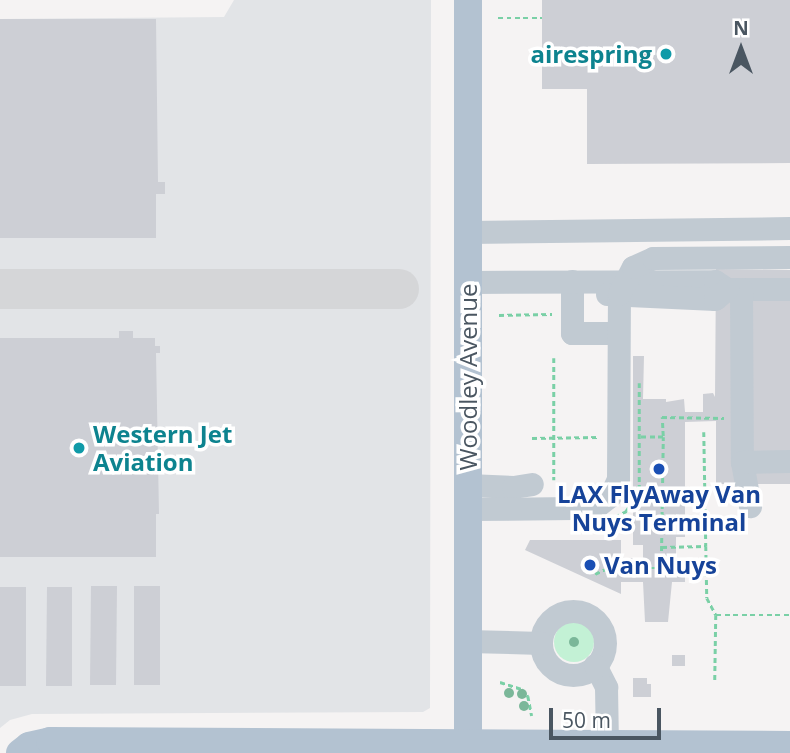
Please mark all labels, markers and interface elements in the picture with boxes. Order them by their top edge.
north arrow [706,14,776,84]
text: N [733,15,749,41]
place label: airespring [530,40,652,68]
marker: airespring [658,46,674,62]
street label: Woodley Avenue [454,283,482,471]
place label: Western Jet Aviation [93,420,232,476]
marker: Western Jet Aviation [71,440,87,456]
marker: LAX FlyAway Van Nuys Terminal [651,461,667,477]
place label: LAX FlyAway Van Nuys Terminal [557,480,761,536]
place label: Van Nuys [604,551,717,579]
marker: Van Nuys [582,557,598,573]
scale bar [552,694,664,738]
text: 50 m [562,706,611,734]

